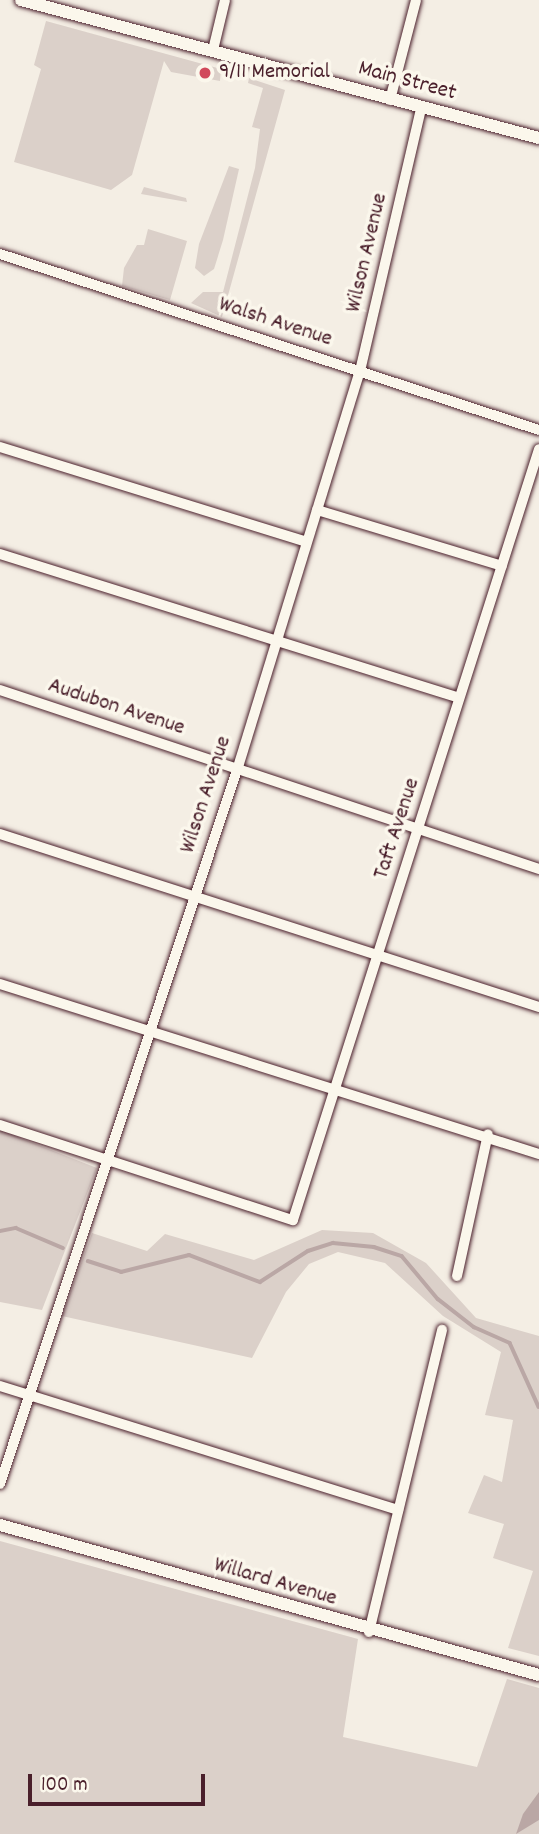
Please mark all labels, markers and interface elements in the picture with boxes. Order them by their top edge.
street label: Main Street [355,56,459,108]
place label: 9/11 Memorial [219,59,330,87]
marker: 9/11 Memorial [197,65,213,81]
street label: Wilson Avenue [341,191,395,315]
street label: Walsh Avenue [215,292,335,354]
street label: Audubon Avenue [44,673,188,743]
street label: Wilson Avenue [175,733,239,857]
street label: Taft Avenue [369,775,427,883]
street label: Willard Avenue [210,1552,340,1614]
scale bar [32,1760,208,1804]
text: 100 m [41,1771,88,1801]

